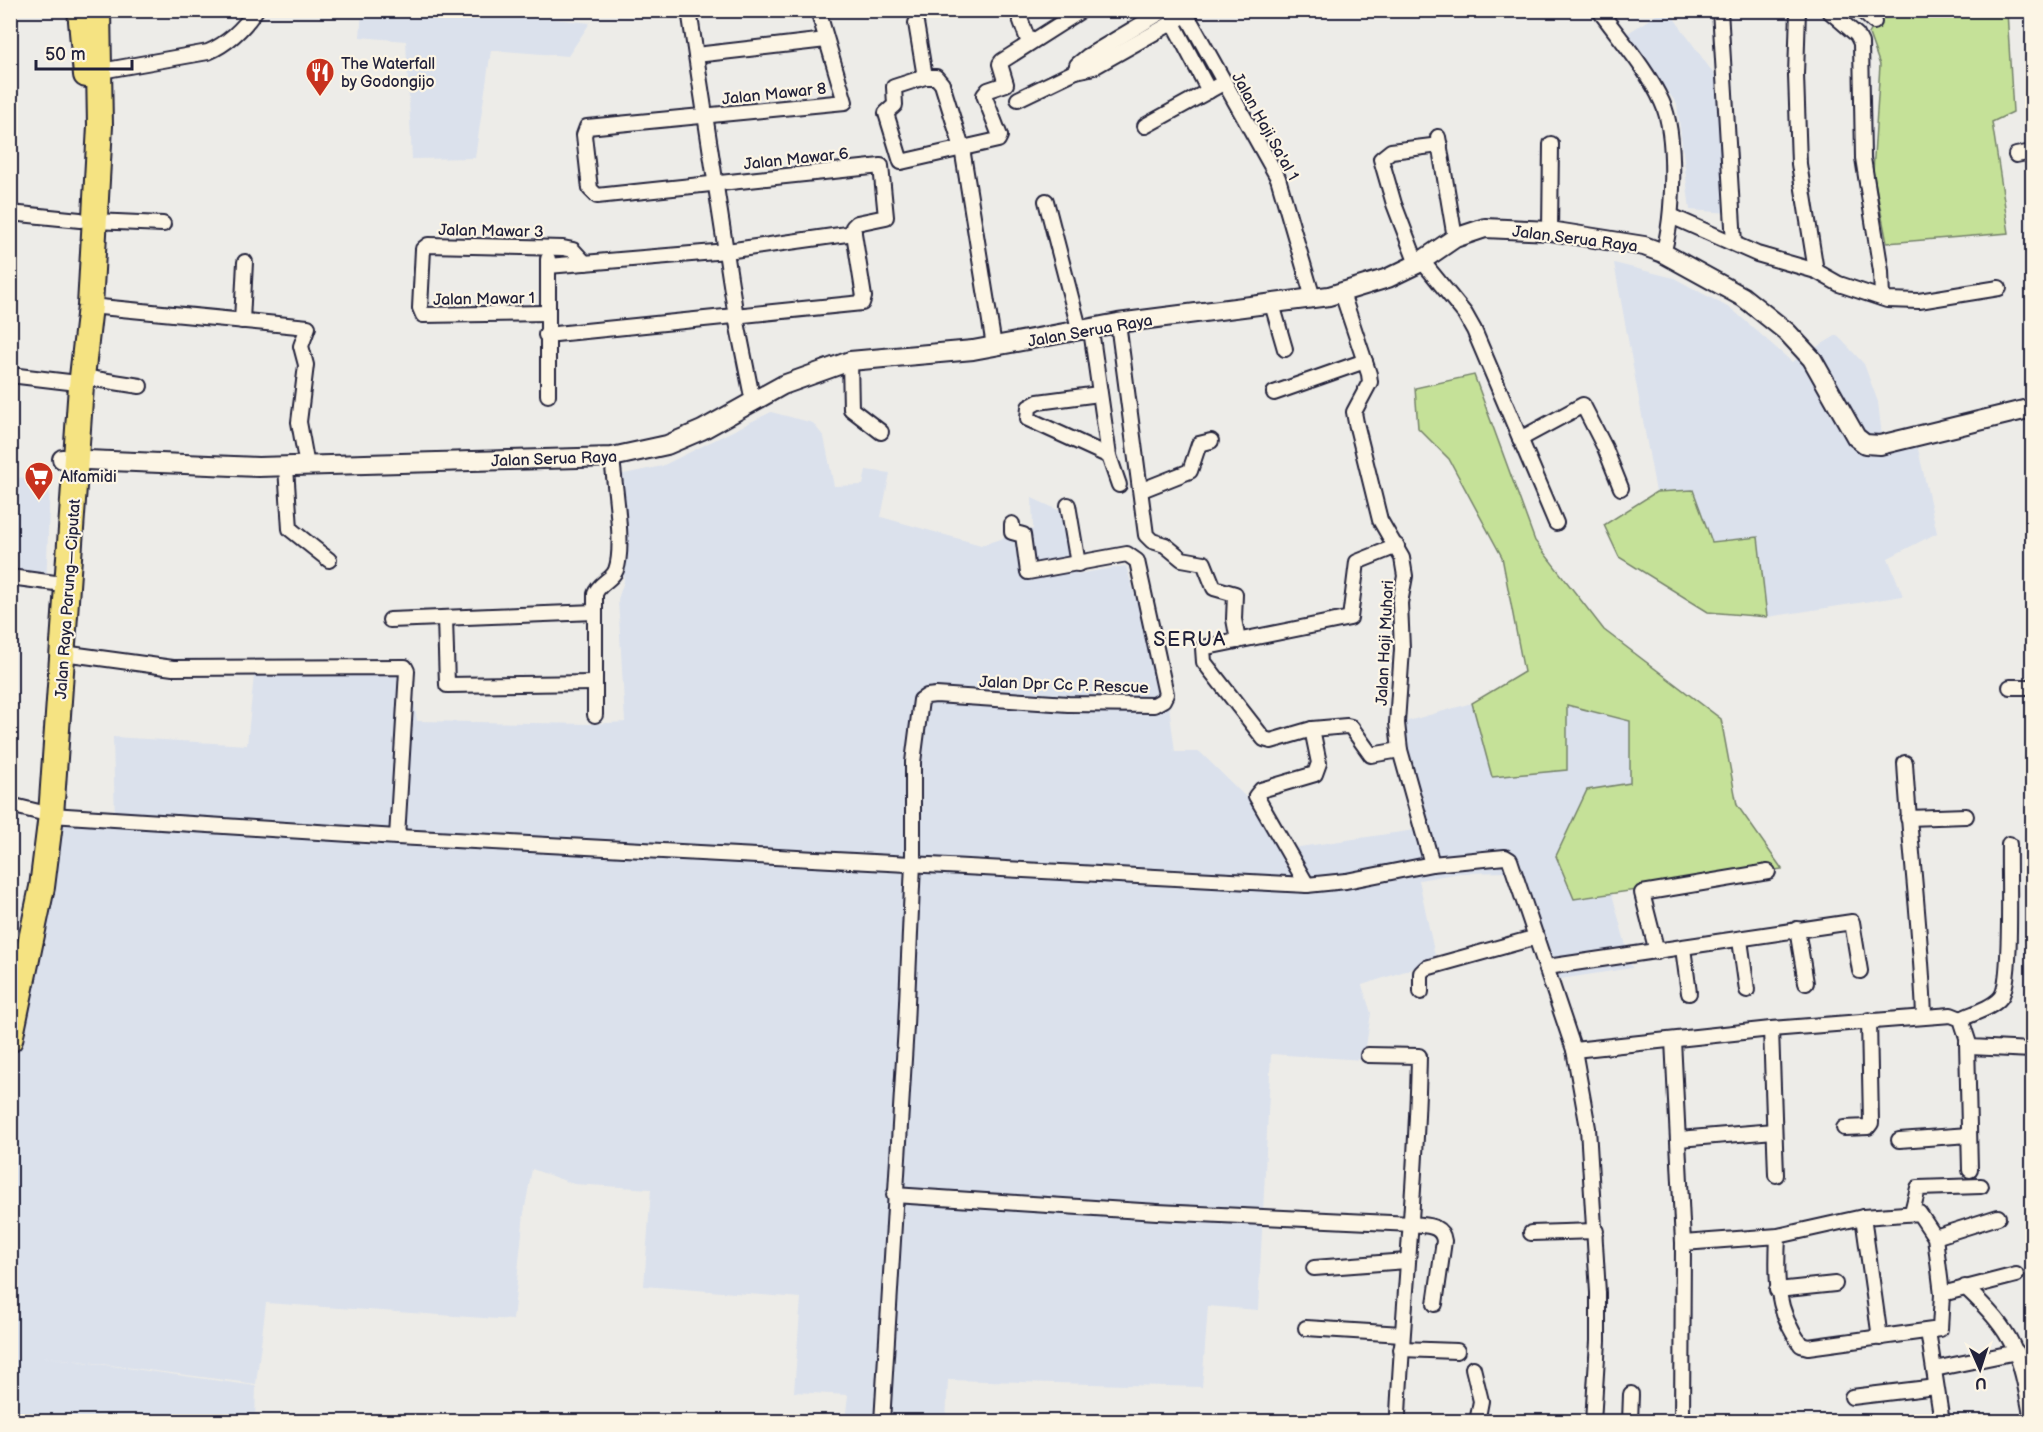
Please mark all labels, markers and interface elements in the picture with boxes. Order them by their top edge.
scale bar [36,33,132,71]
text: 50 m [45,44,86,65]
place label: The Waterfall by Godongijo [341,55,435,92]
restaurant icon: The Waterfall by Godongijo [304,56,336,98]
street label: Jalan Haji Sa'al 1 [1227,69,1302,184]
street label: Jalan Mawar 8 [721,80,827,109]
street label: Jalan Mawar 6 [743,145,850,174]
street label: Jalan Mawar 3 [438,221,544,242]
street label: Jalan Serua Raya [1511,222,1639,257]
street label: Jalan Mawar 1 [433,289,535,310]
street label: Jalan Serua Raya [1026,311,1154,352]
street label: Jalan Serua Raya [491,448,617,471]
supermarket icon: Alfamidi [23,460,55,502]
place label: Alfamidi [60,468,117,487]
street label: Jalan Raya Parung—Ciputat [52,498,85,700]
street label: Jalan Haji Muhari [1373,580,1398,706]
district label: SERUA [1153,628,1227,652]
street label: Jalan Dpr Cc P. Rescue [979,673,1150,698]
north arrow [1950,1339,2010,1399]
text: U [1975,1373,1987,1392]

